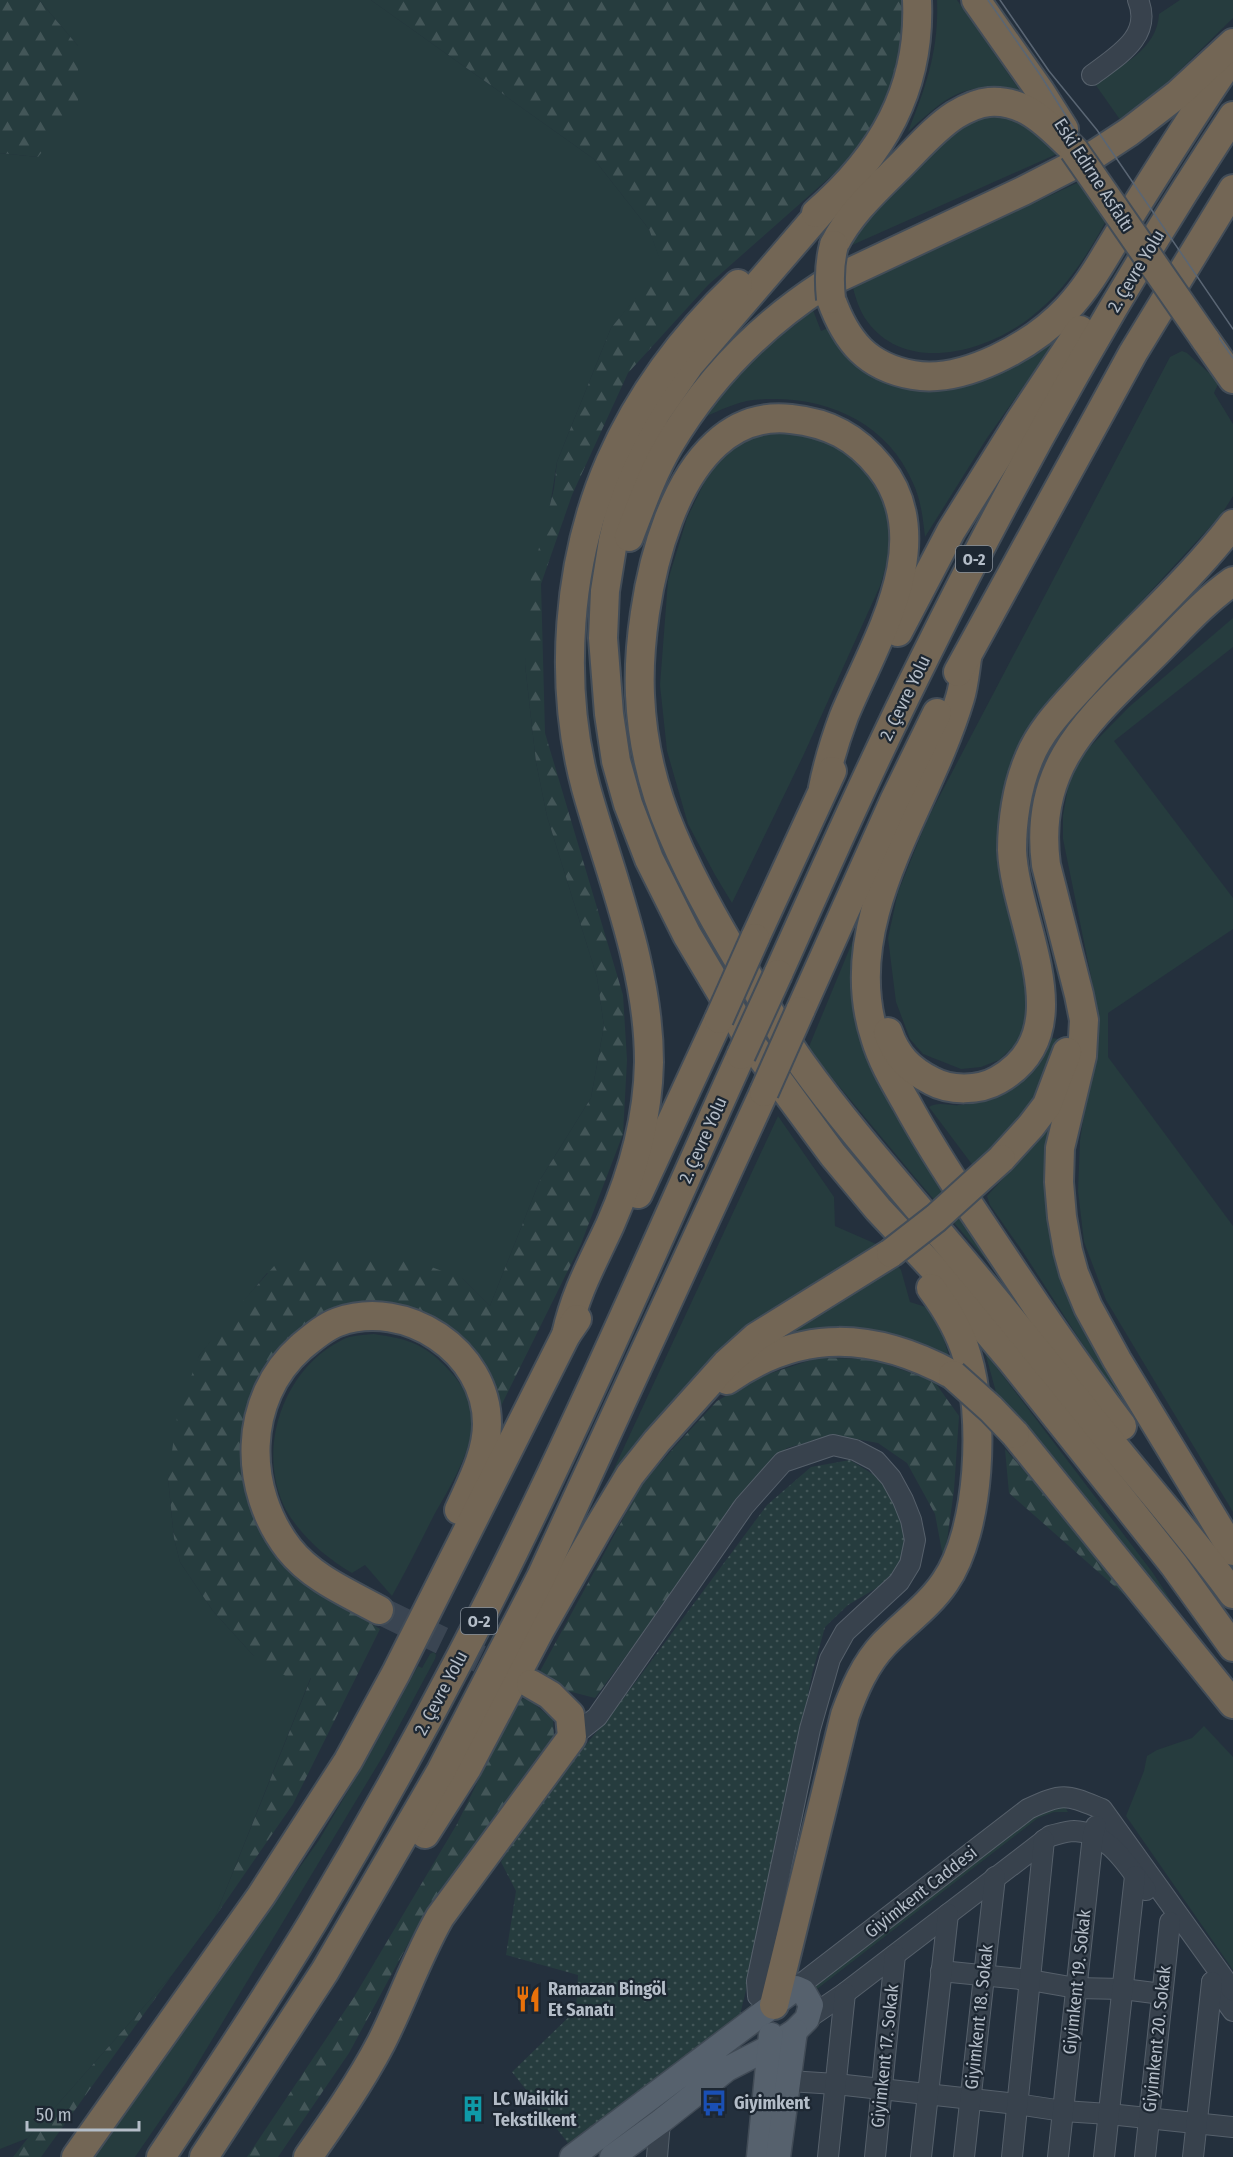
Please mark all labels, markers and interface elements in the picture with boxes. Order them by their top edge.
street label: Eski Edirne Asfaltı [1049,114,1139,236]
street label: 2. Çevre Yolu [1103,226,1169,316]
road number: O-2 [956,546,992,572]
street label: 2. Çevre Yolu [875,652,935,744]
street label: 2. Çevre Yolu [674,1093,732,1187]
road number: O-2 [461,1608,497,1634]
street label: 2. Çevre Yolu [410,1647,472,1739]
street label: Giyimkent Caddesi [861,1841,981,1943]
street label: Giyimkent 19. Sokak [1058,1908,1096,2056]
street label: Giyimkent 18. Sokak [960,1943,998,2091]
street label: Giyimkent 20. Sokak [1138,1964,1176,2113]
place label: Ramazan Bingöl Et Sanatı [548,1978,666,2021]
street label: Giyimkent 17. Sokak [867,1983,904,2129]
restaurant icon: Ramazan Bingöl Et Sanatı [513,1984,543,2014]
place label: LC Waikiki Tekstilkent [493,2088,577,2131]
bus stop icon: Giyimkent [699,2088,729,2118]
place label: Giyimkent [734,2092,811,2114]
scale bar [27,2094,140,2132]
building icon: LC Waikiki Tekstilkent [458,2094,488,2124]
text: 50 m [36,2104,72,2126]

